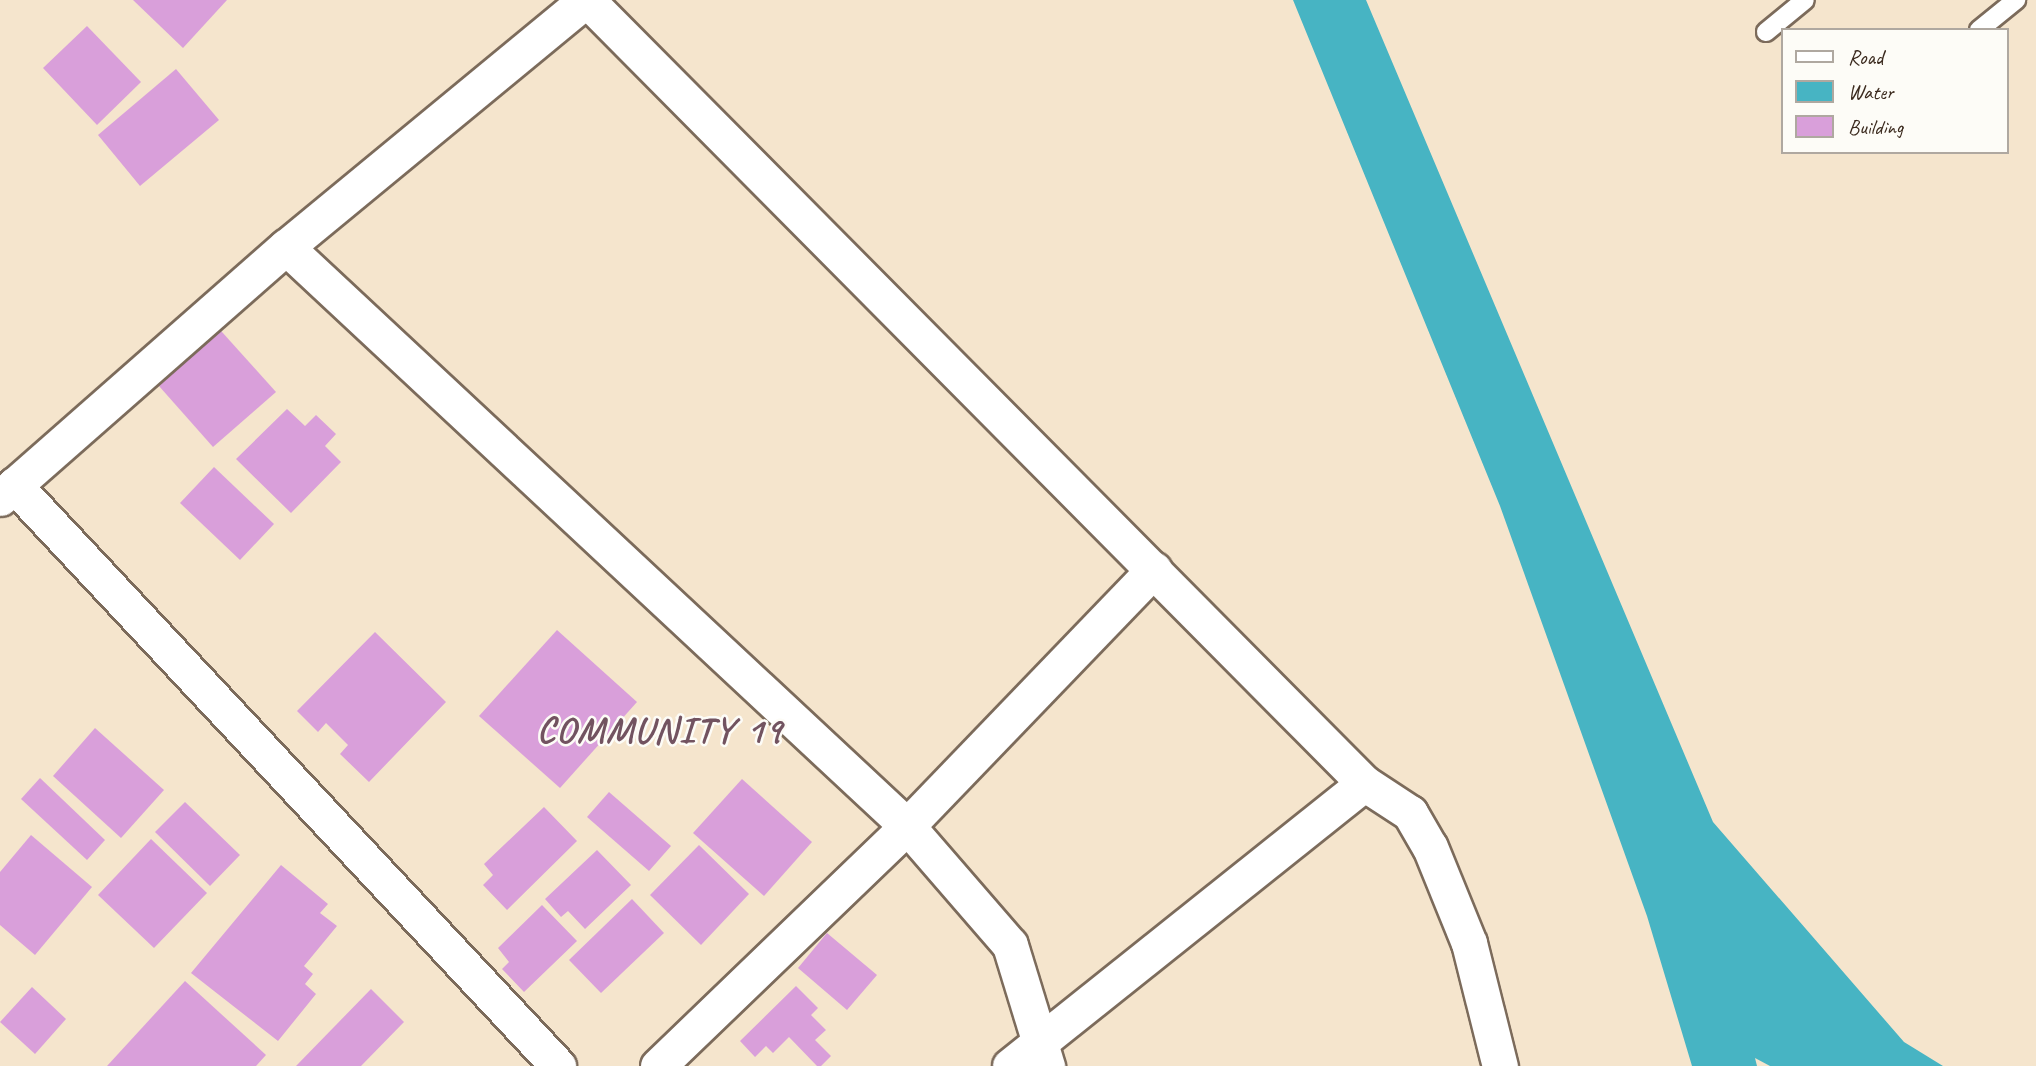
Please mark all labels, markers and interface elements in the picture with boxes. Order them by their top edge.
legend [1780,28,2008,154]
text: Road [1848,44,1883,70]
text: Water [1848,79,1894,105]
text: Building [1848,114,1903,140]
district label: COMMUNITY 19 [538,708,782,752]

